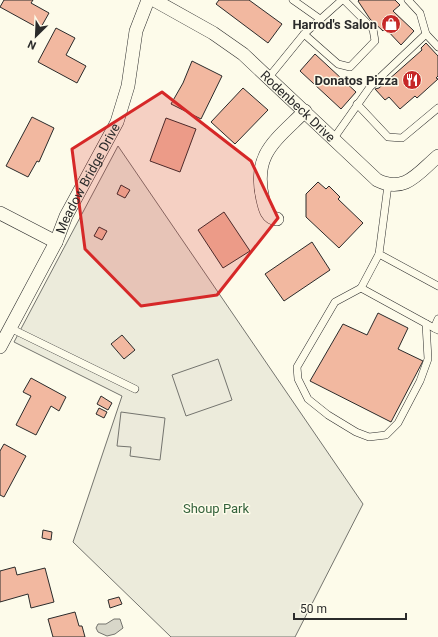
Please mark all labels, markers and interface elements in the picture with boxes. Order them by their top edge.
shop icon: Harrod's Salon [380,13,402,35]
north arrow [16,16,56,56]
place label: Harrod's Salon [292,17,377,32]
text: N [26,37,38,52]
street label: Rodenbeck Drive [258,67,339,145]
restaurant icon: Donatos Pizza [401,69,423,91]
place label: Donatos Pizza [314,73,398,88]
street label: Meadow Bridge Drive [52,120,123,236]
park label: Shoup Park [183,501,249,516]
scale bar [294,595,406,621]
text: 50 m [300,602,327,616]

